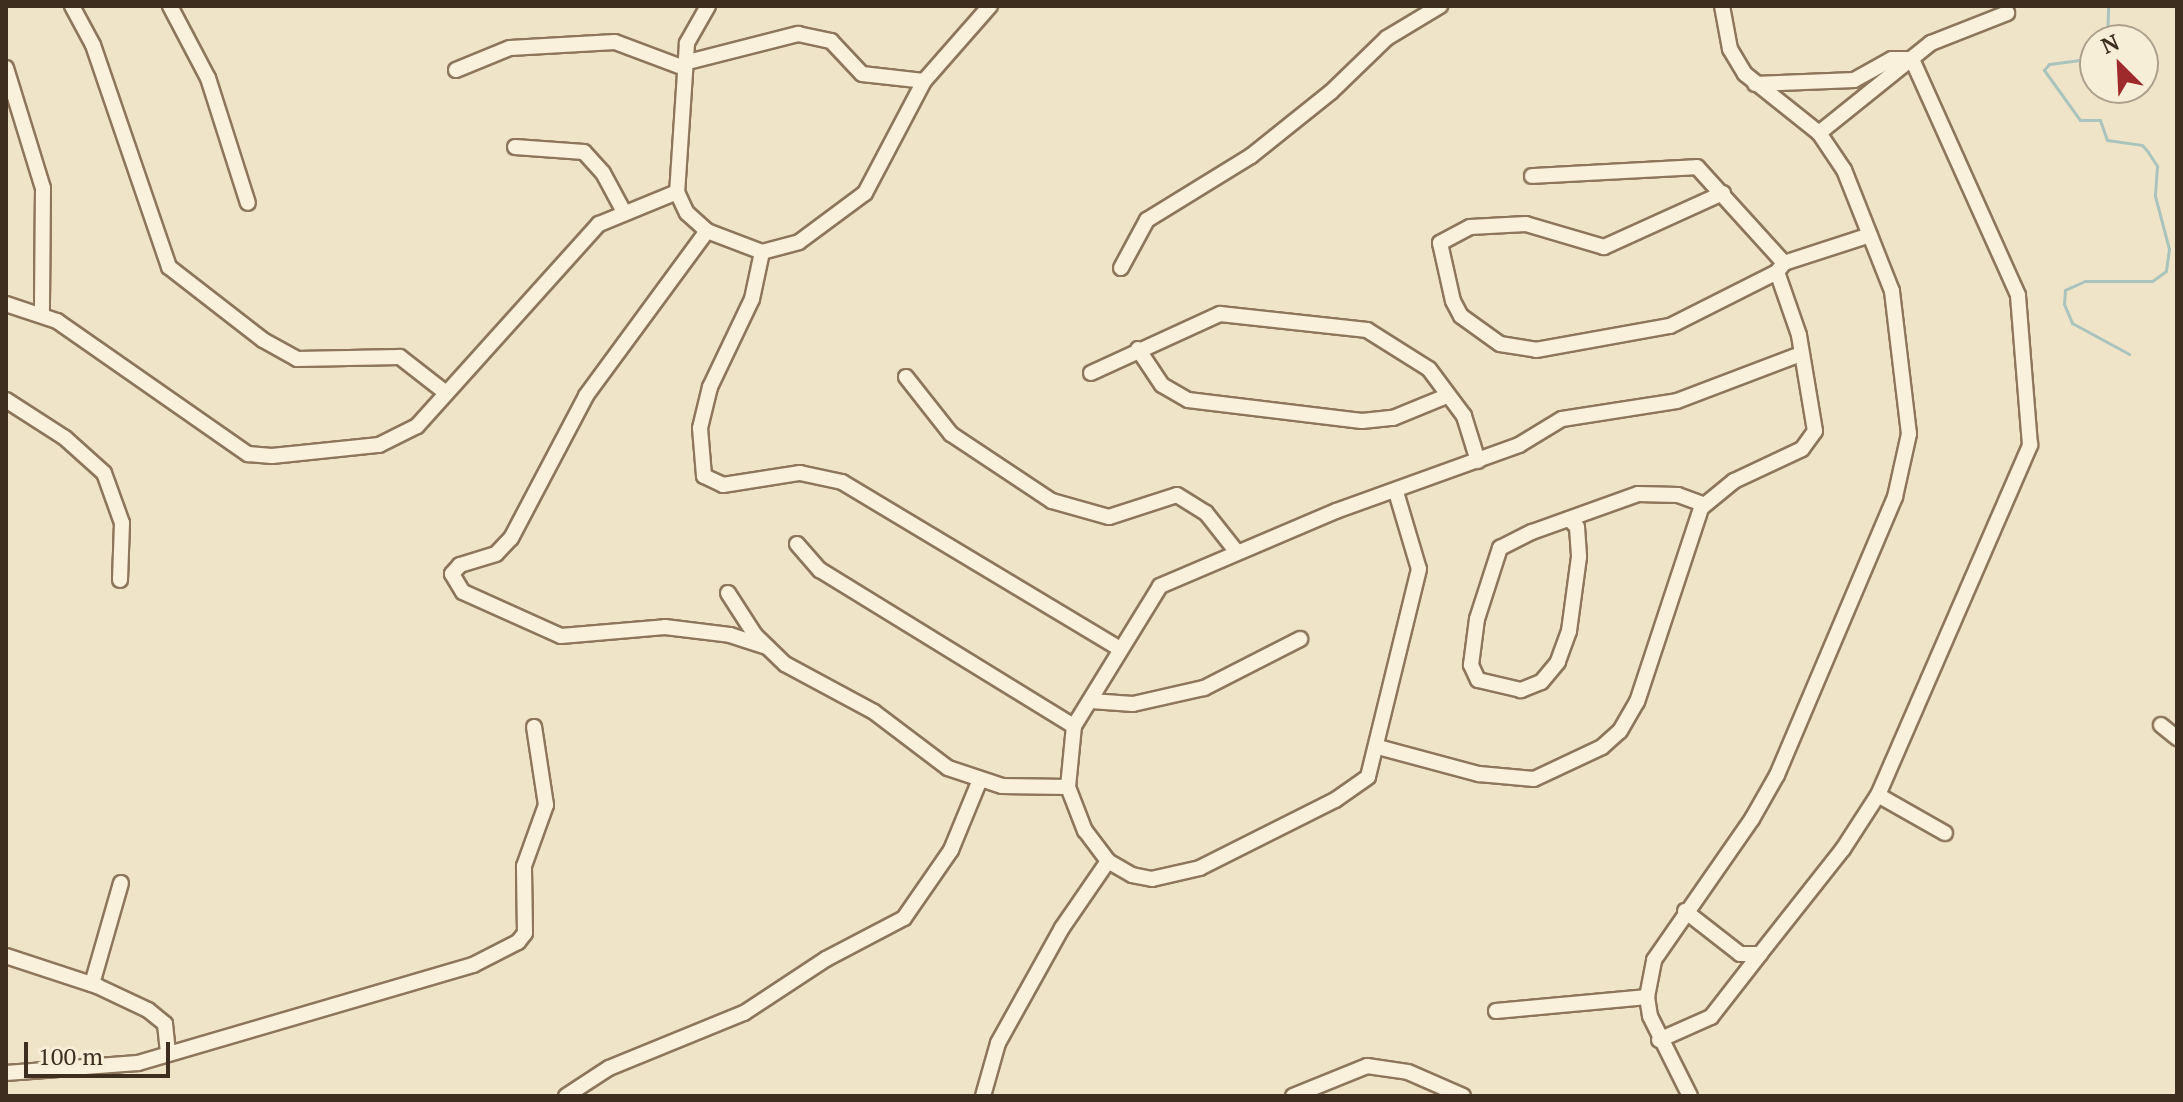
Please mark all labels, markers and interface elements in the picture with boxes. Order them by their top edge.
north arrow [2079,24,2159,104]
text: N [2096,27,2123,60]
scale bar [28,1026,174,1076]
text: 100 m [38,1040,103,1072]

